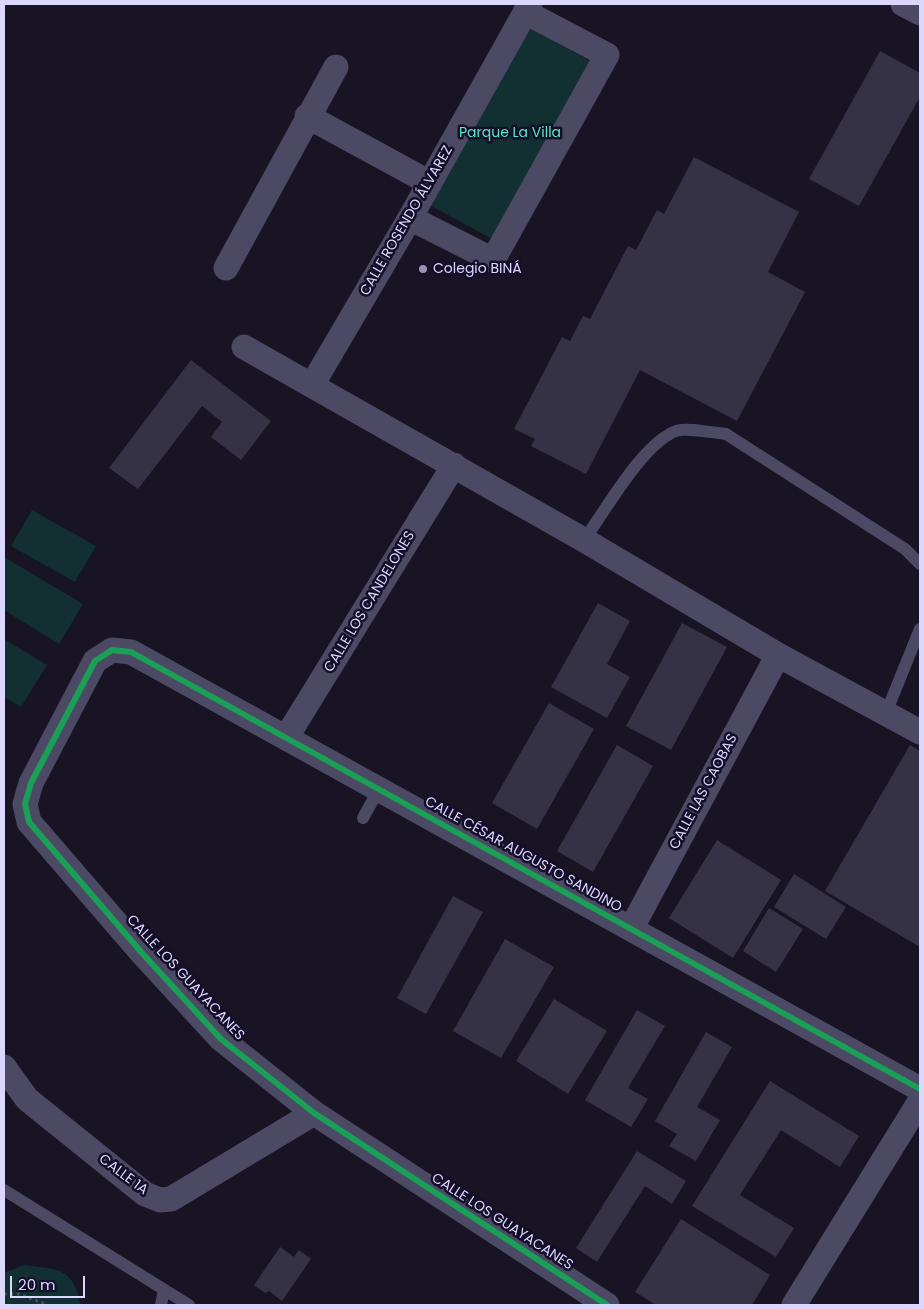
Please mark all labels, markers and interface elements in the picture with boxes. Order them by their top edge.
park label: Parque La Villa [459,125,561,141]
street label: CALLE ROSENDO ÁLVAREZ [357,143,457,299]
place label: Colegio BINÁ [433,261,522,277]
marker: Colegio BINÁ [417,263,429,275]
street label: CALLE LOS CANDELONES [321,528,419,676]
street label: CALLE LAS CAOBAS [666,731,742,853]
street label: CALLE CÉSAR AUGUSTO SANDINO [422,794,624,916]
street label: CALLE LOS GUAYACANES [123,912,247,1044]
street label: CALLE 1A [95,1151,151,1199]
street label: CALLE LOS GUAYACANES [428,1170,576,1274]
scale bar [12,1266,88,1298]
text: 20 m [18,1274,56,1295]

